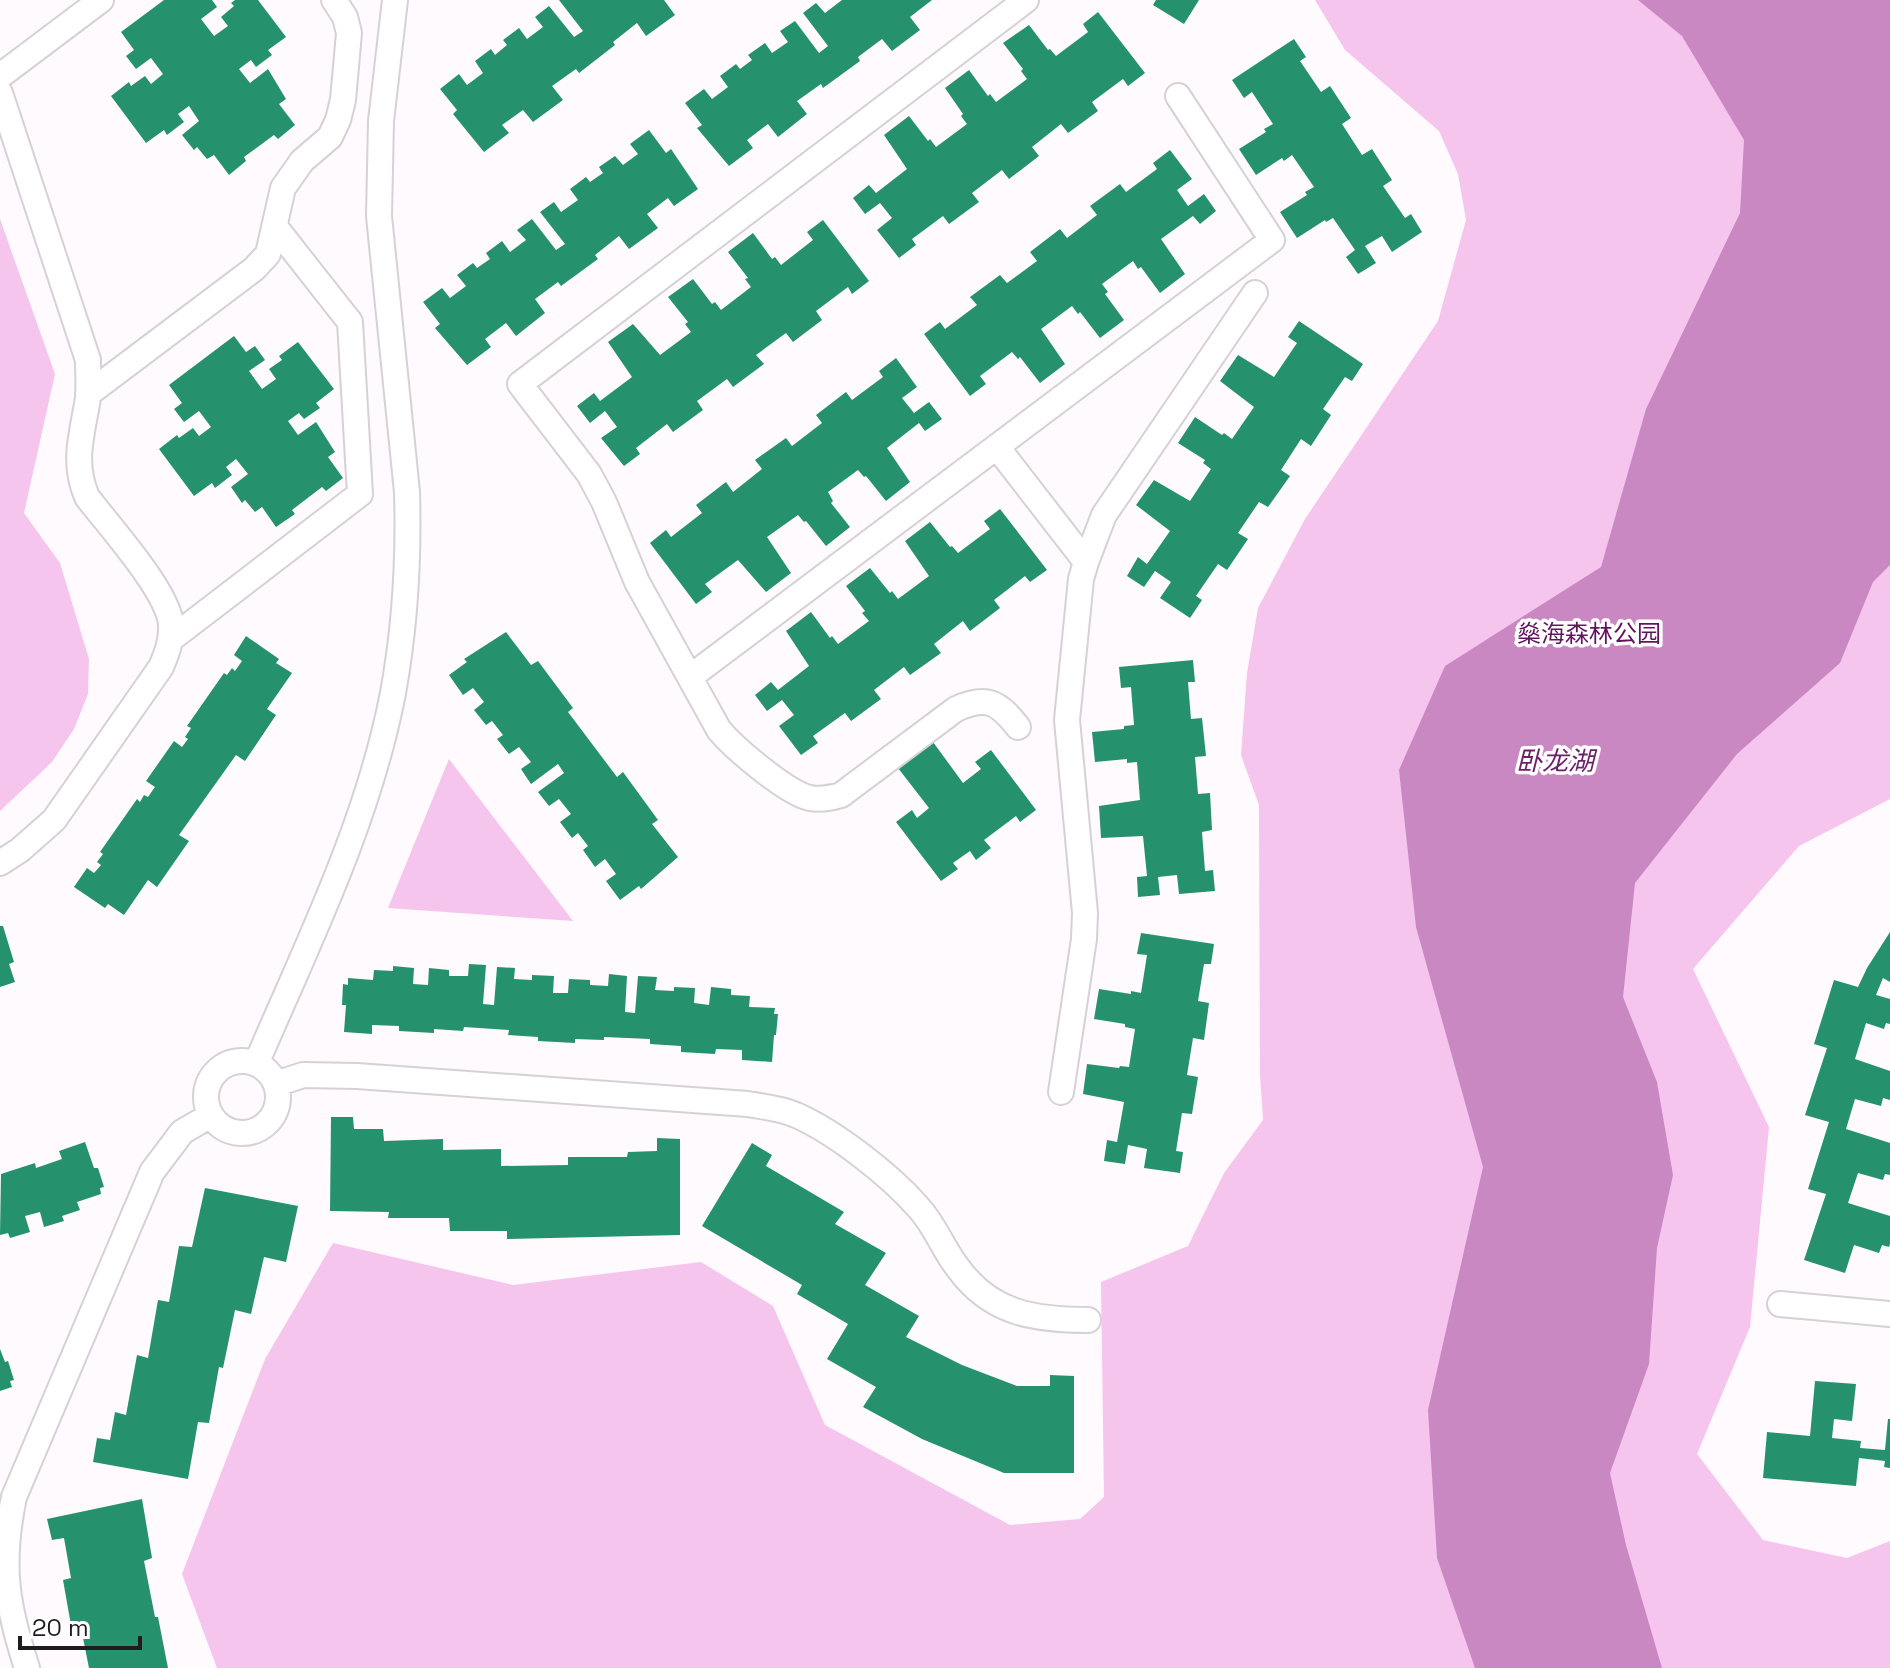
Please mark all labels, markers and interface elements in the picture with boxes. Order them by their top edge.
park label: 燊海森林公园 [1517,618,1661,649]
water label: 卧龙湖 [1516,744,1598,778]
scale bar [20,1600,140,1650]
text: 20 m [32,1612,89,1643]

